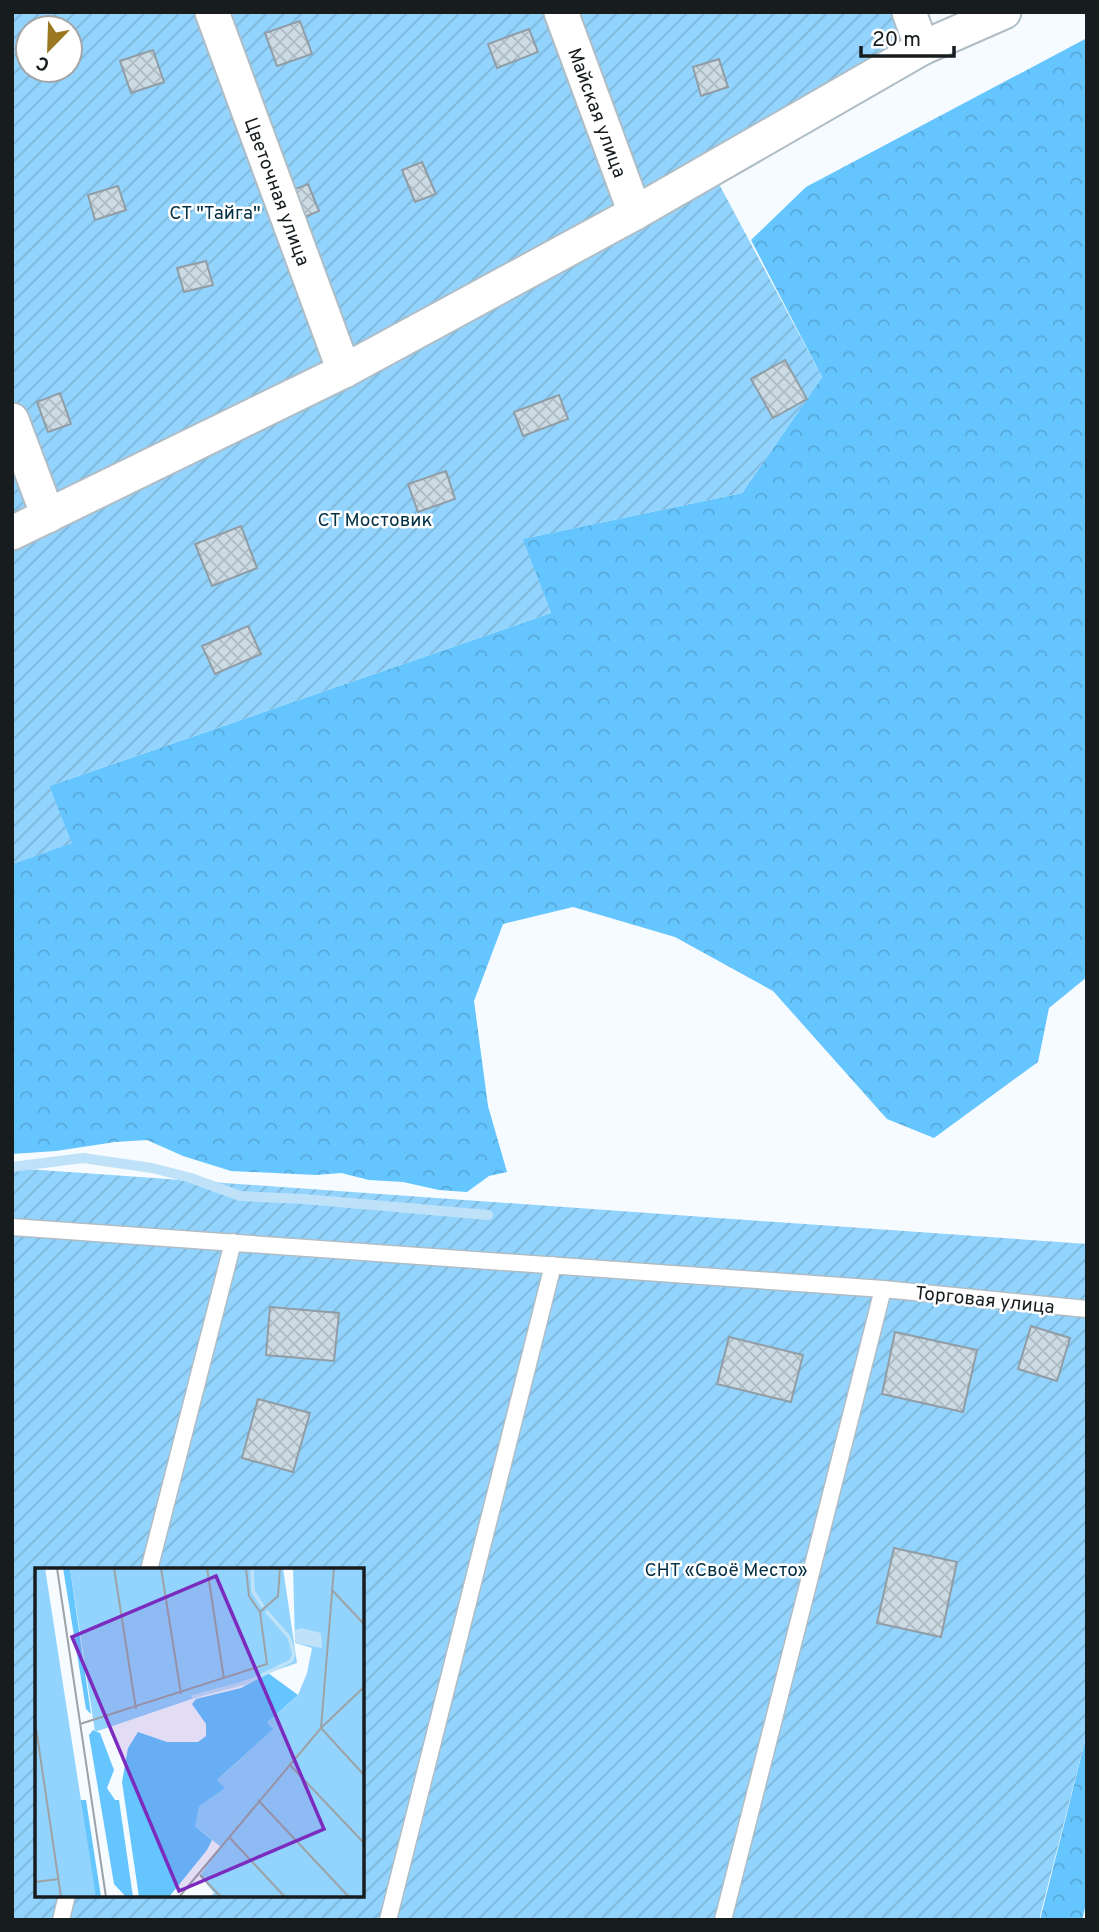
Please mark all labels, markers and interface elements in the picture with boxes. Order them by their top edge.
north arrow [14,14,84,84]
scale bar [861,14,954,58]
text: 20 m [872,27,921,54]
street label: Майская улица [561,45,631,181]
text: С [33,49,53,76]
street label: Цветочная улица [238,114,314,270]
park label: СТ "Тайга" [169,202,261,226]
park label: СТ Мостовик [318,509,433,533]
street label: Торговая улица [914,1282,1056,1320]
park label: СНТ «Своё Место» [644,1559,808,1583]
inset map [35,1568,364,1897]

